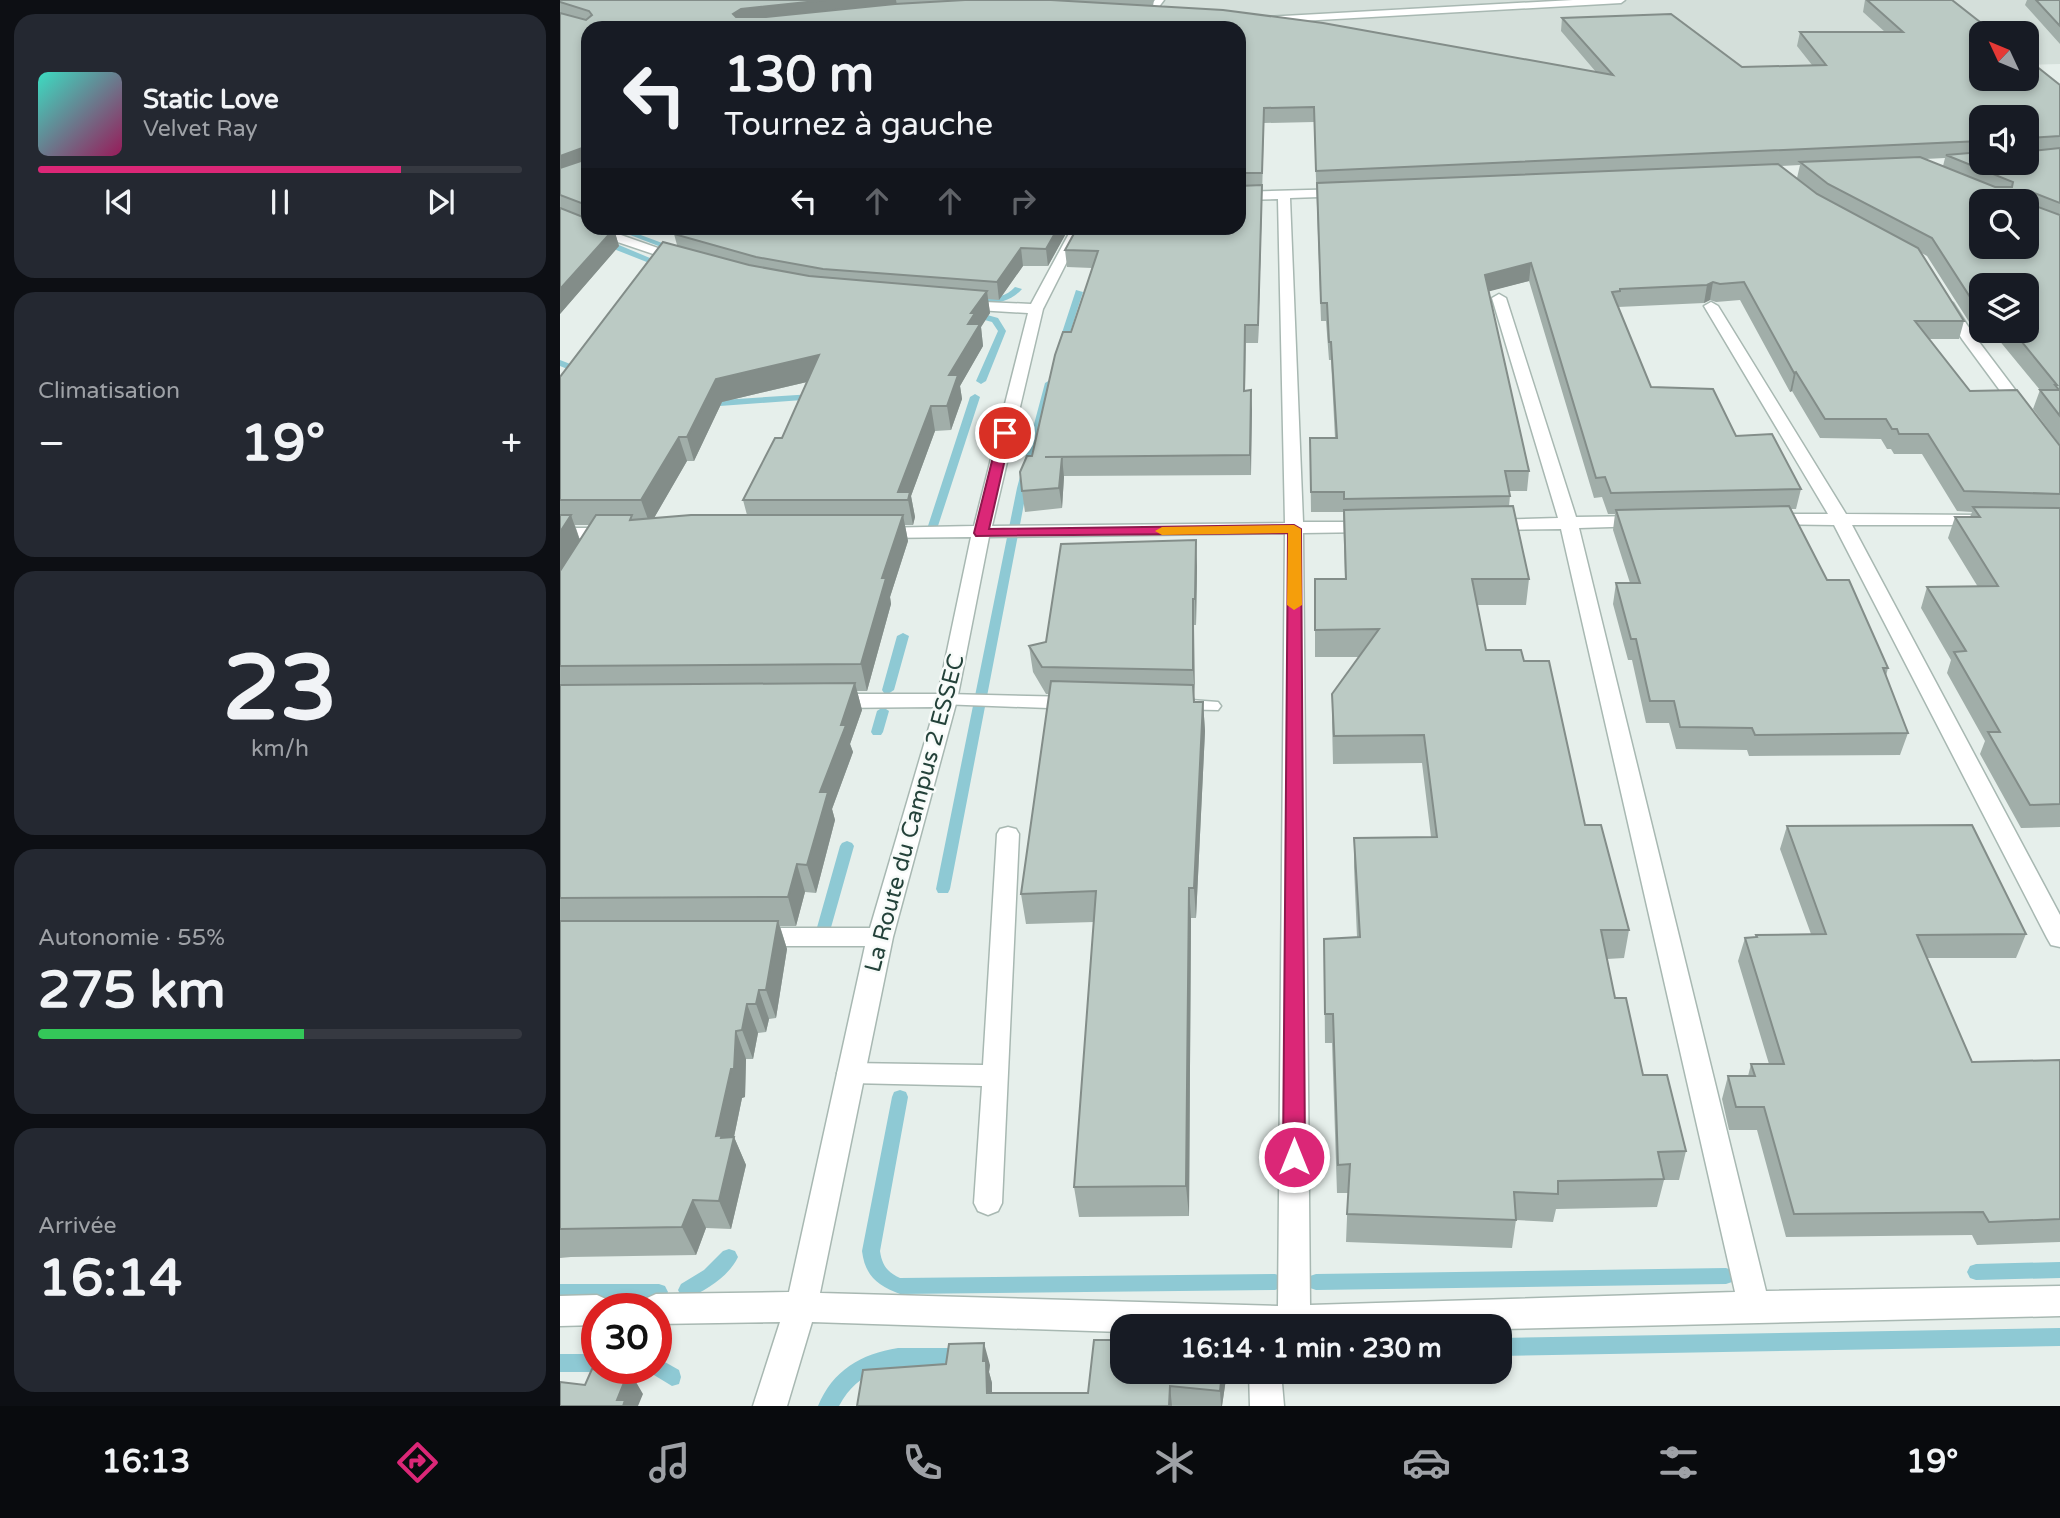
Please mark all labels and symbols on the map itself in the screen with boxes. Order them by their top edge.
north arrow [1969,21,2039,91]
pin [975,403,1035,463]
street label: La Route du Campus 2 ESSEC [859,651,971,975]
position arrow [1257,1120,1331,1194]
speed limit sign: 30 [581,1293,672,1384]

